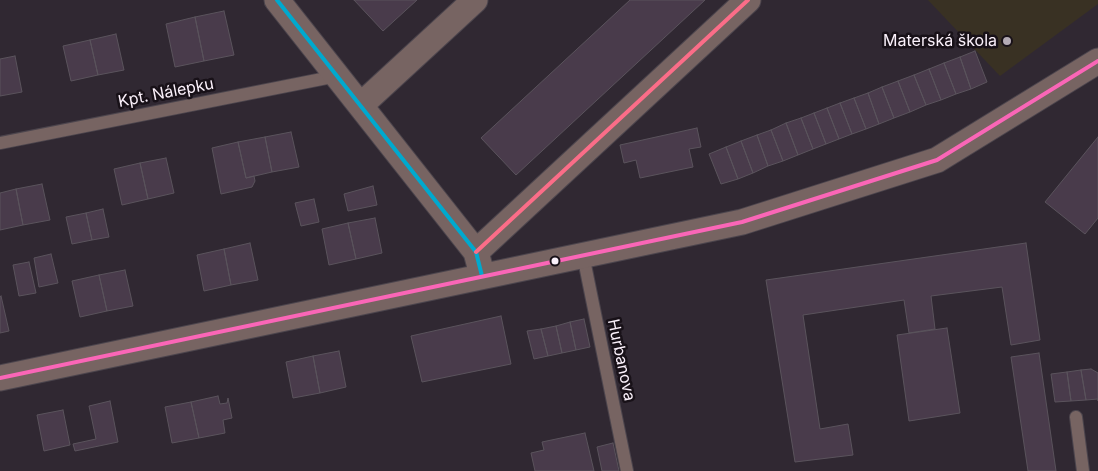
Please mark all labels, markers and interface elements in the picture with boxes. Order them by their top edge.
place label: Materská škola [883,31,997,51]
marker: Materská škola [1001,35,1013,47]
street label: Kpt. Nálepku [116,74,216,112]
unlabelled marker [550,256,560,266]
street label: Hurbanova [603,317,639,403]

